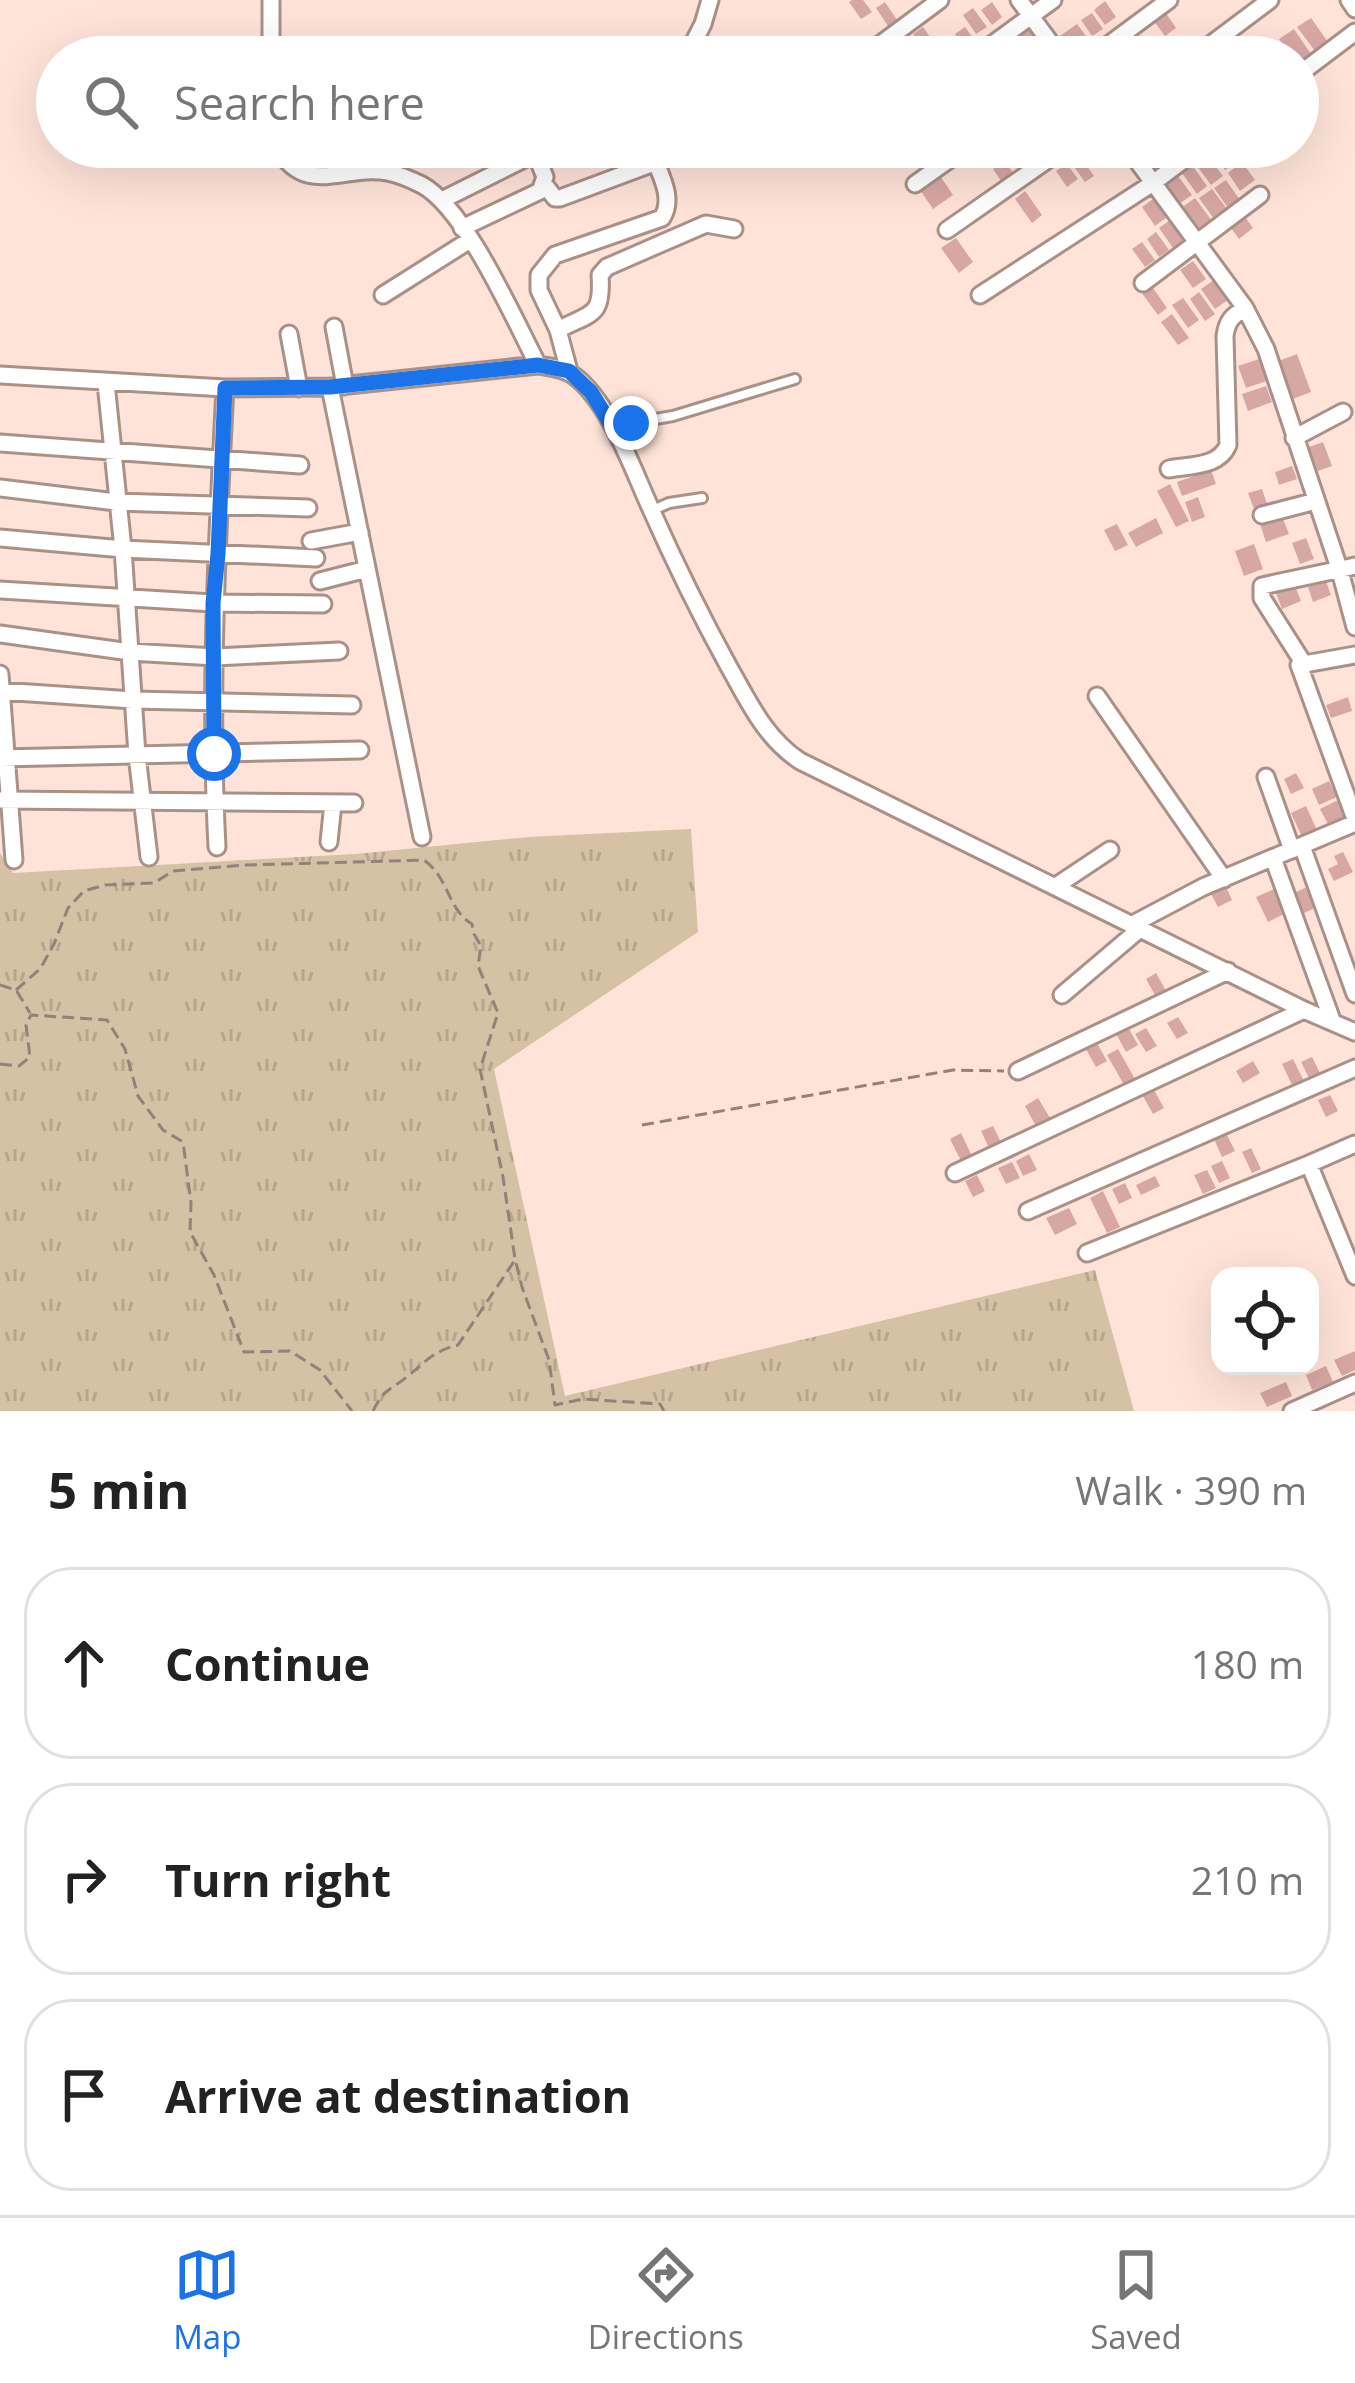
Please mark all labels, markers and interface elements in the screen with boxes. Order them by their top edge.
search box [36,36,1319,168]
icon: search [78,69,144,135]
text: Search here [174,72,425,133]
route end [604,396,658,450]
route start [187,727,241,781]
map controls [1211,1267,1319,1375]
button: locate [1211,1267,1319,1375]
text: 5 min [48,1454,190,1524]
text: Walk · 390 m [1075,1463,1307,1516]
icon: ahead [51,1630,117,1696]
text: Continue [165,1633,370,1694]
text: 180 m [1191,1637,1304,1690]
icon: right [51,1846,117,1912]
text: Turn right [165,1849,391,1910]
text: 210 m [1191,1853,1304,1906]
icon: arrive [51,2062,117,2128]
text: Arrive at destination [165,2065,631,2126]
tab: Map [173,2242,241,2359]
tab: Directions [588,2242,744,2359]
tab: Saved [1090,2242,1182,2359]

